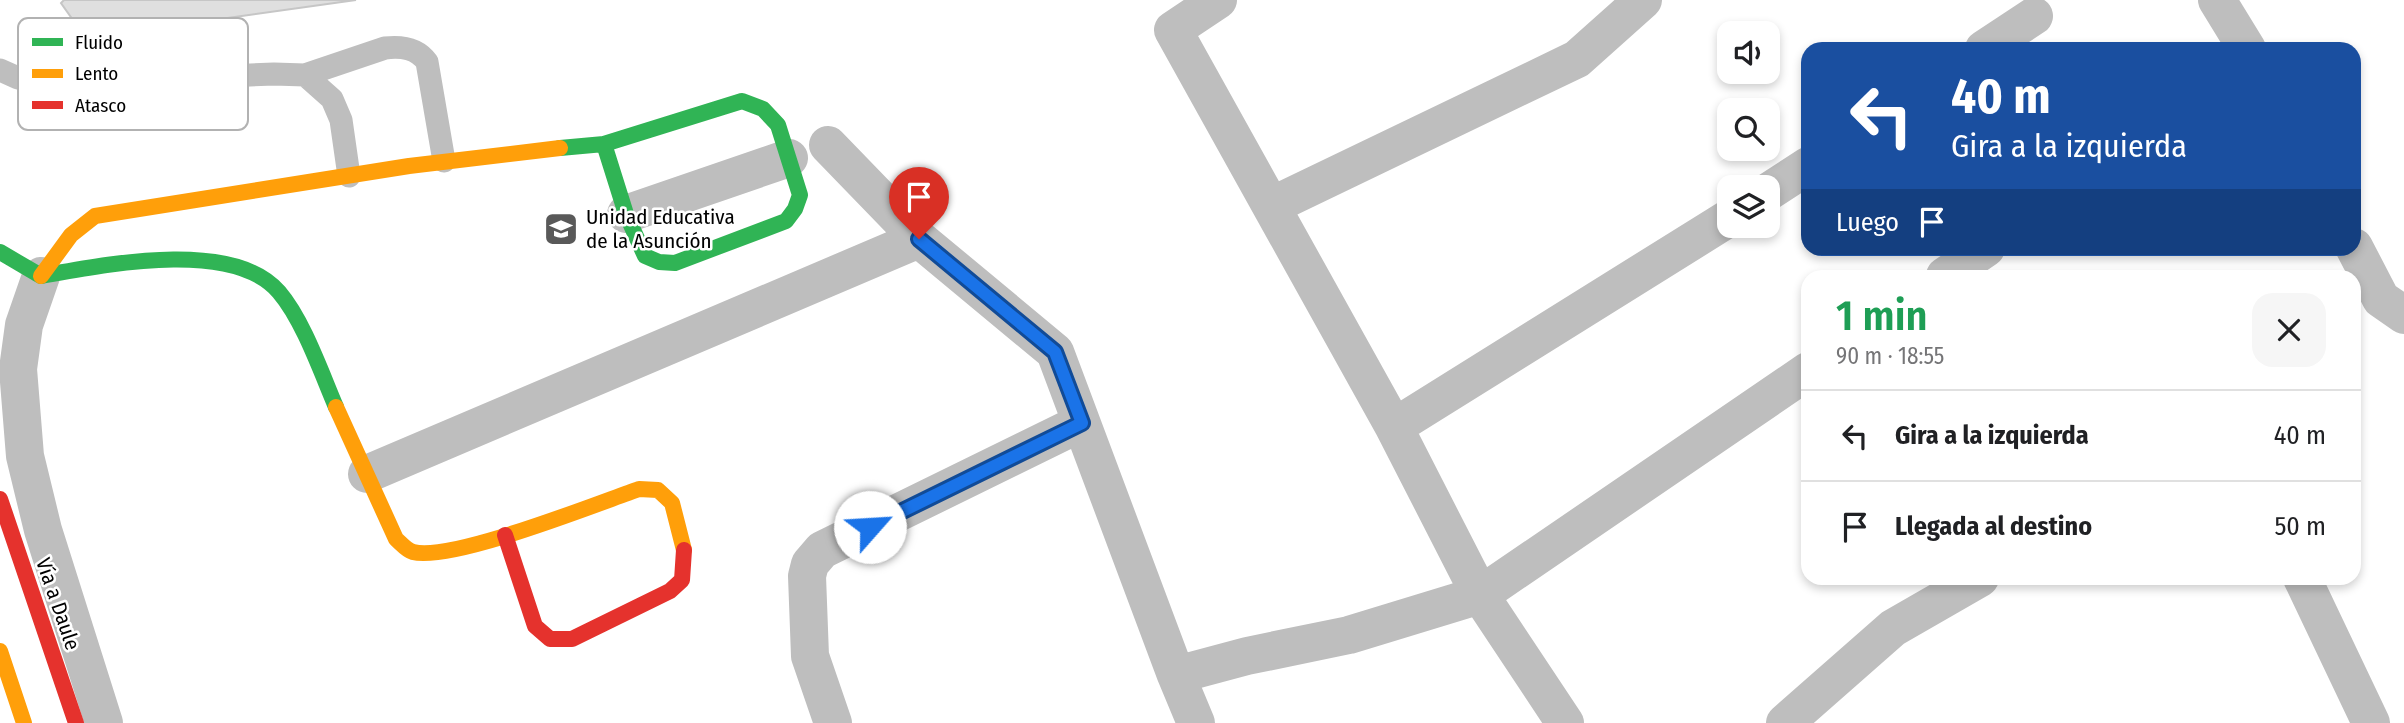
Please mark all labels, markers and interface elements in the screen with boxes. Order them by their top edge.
legend [18,18,248,130]
map controls [1717,21,1780,238]
button: sound [1717,21,1780,84]
text: Fluido [75,31,123,54]
text: Lento [75,62,118,85]
text: 40 m [1951,67,2051,126]
icon: left [1836,70,1927,161]
text: Atasco [75,94,126,117]
button: search [1717,98,1780,161]
text: Gira a la izquierda [1951,127,2187,165]
pin [889,167,949,239]
button: layers [1717,175,1780,238]
icon: arrive [900,178,938,216]
icon: arrive [1913,203,1951,241]
place label: Unidad Educativa de la Asunción [586,204,735,254]
text: Luego [1836,207,1899,238]
school or university icon: Unidad Educativa de la Asunción [542,210,580,248]
text: 1 min [1836,291,1927,341]
button: close [2252,293,2326,367]
text: 90 m · 18:55 [1836,342,1944,370]
icon: left [1836,417,1874,455]
text: Gira a la izquierda [1895,420,2089,451]
text: 40 m [2274,420,2326,451]
position arrow [833,490,907,564]
icon: arrive [1836,508,1874,546]
text: Llegada al destino [1895,511,2092,542]
text: 50 m [2274,511,2326,542]
street label: Vía a Daule [30,555,86,653]

